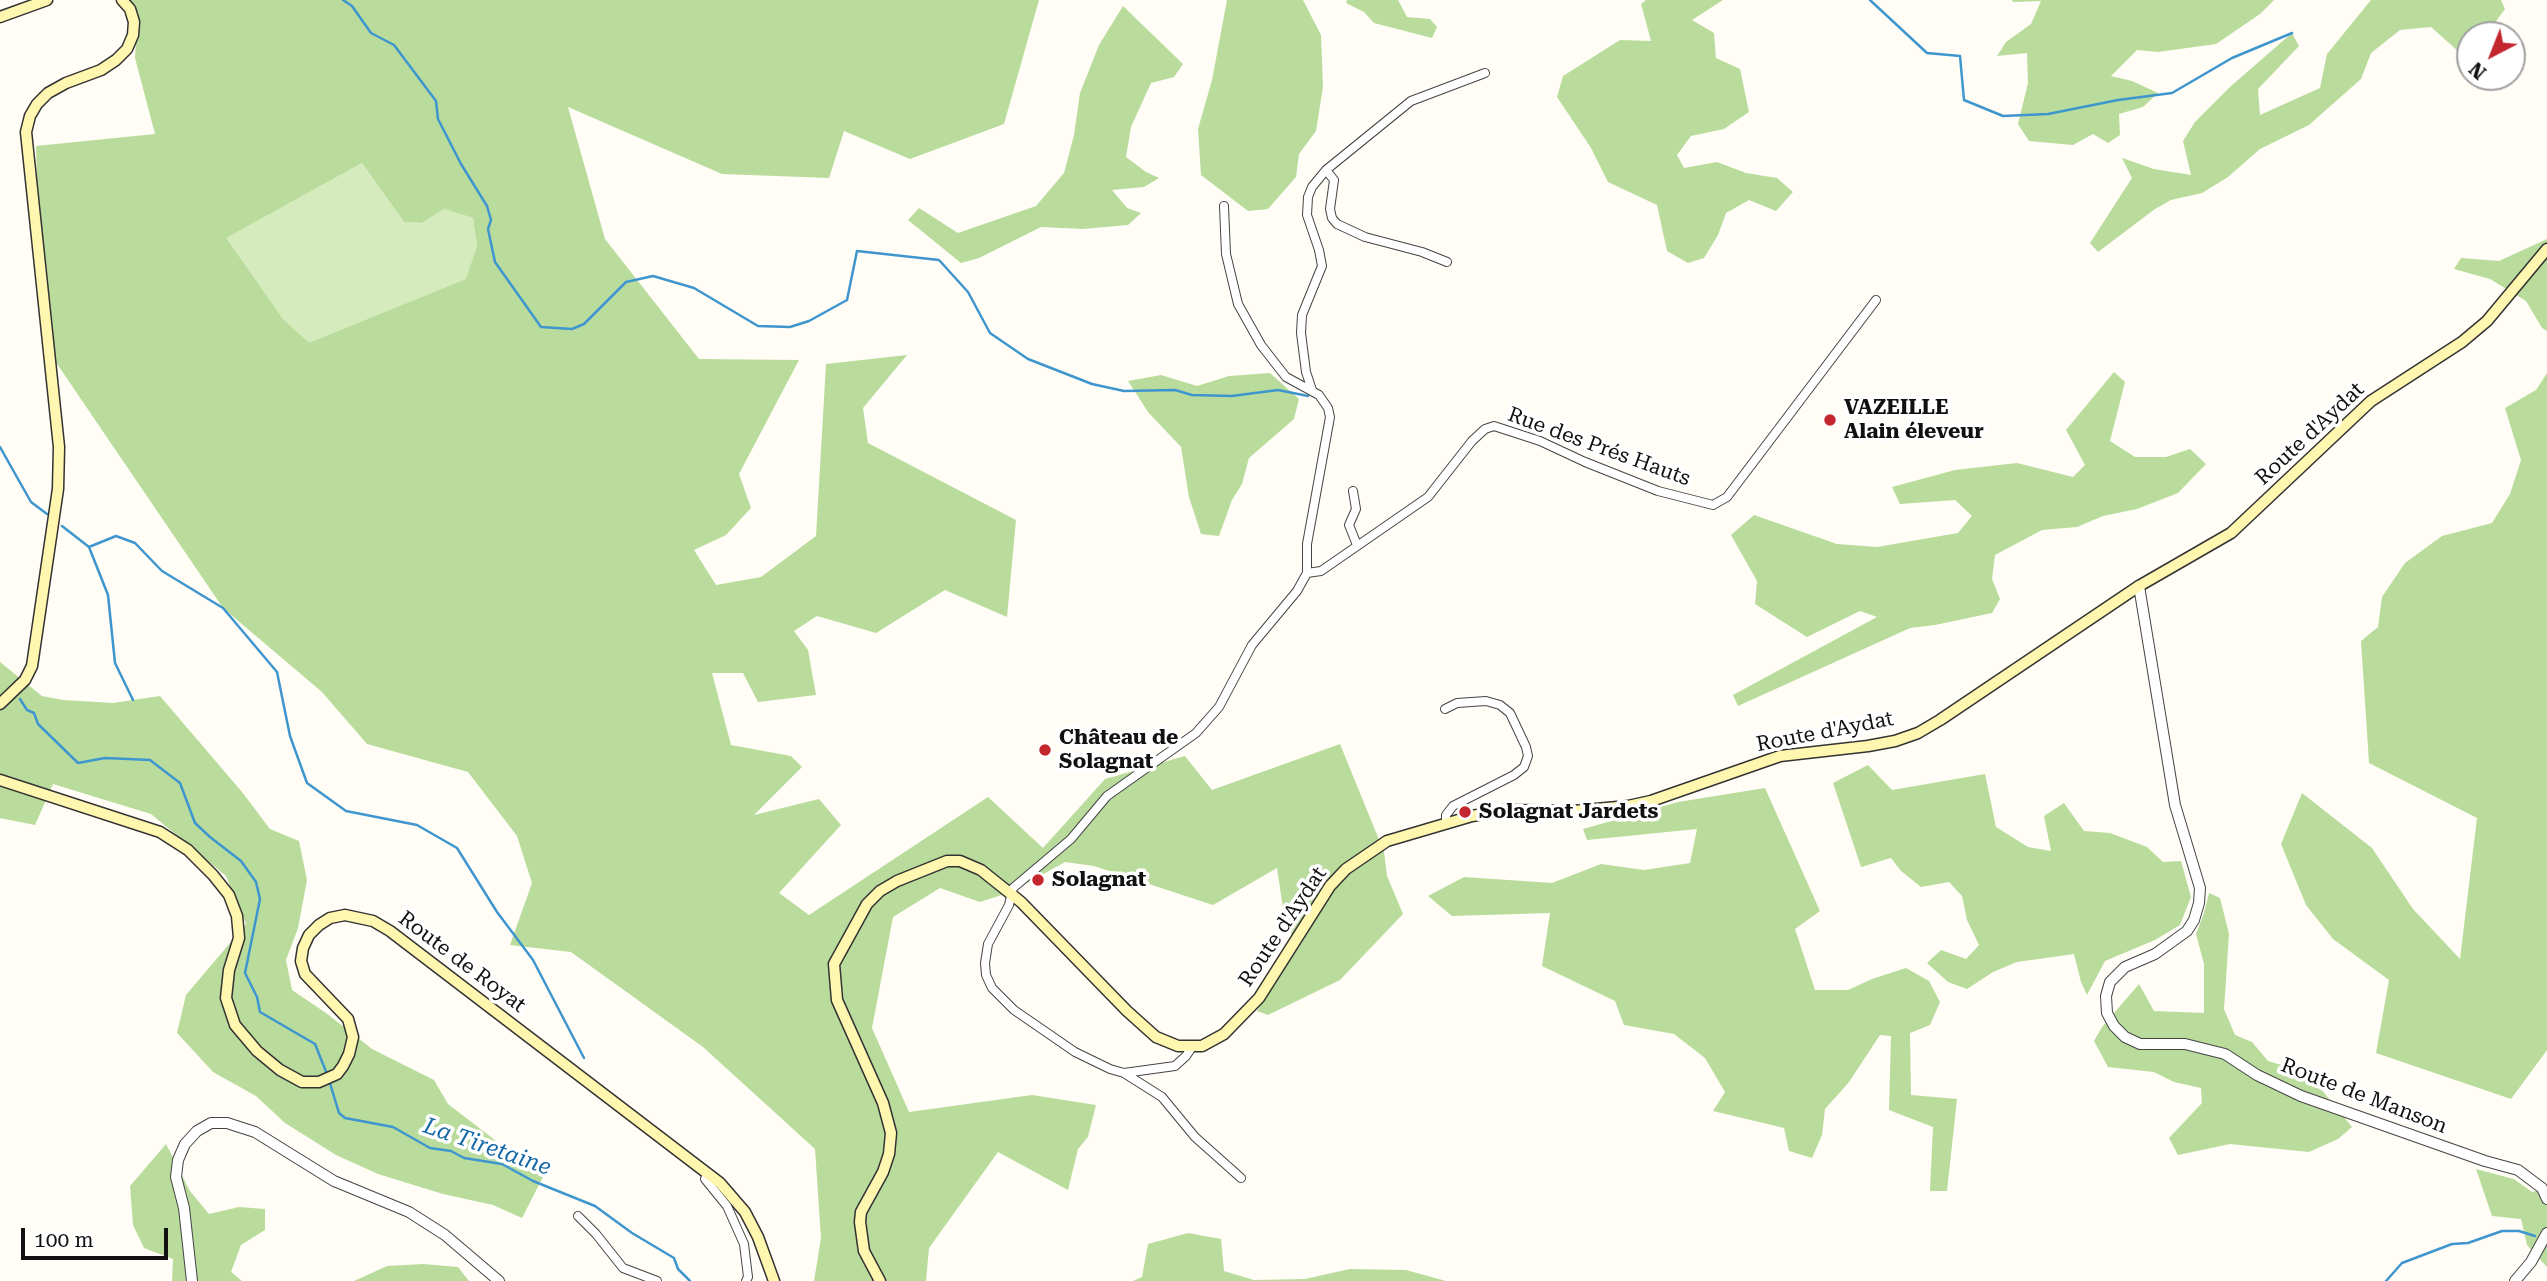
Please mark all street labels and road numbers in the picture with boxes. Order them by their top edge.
street label: Route d'Aydat [2251,377,2369,491]
street label: Rue des Prés Hauts [1504,402,1694,492]
street label: Route d'Aydat [1754,706,1896,758]
street label: Route d'Aydat [1234,862,1332,992]
street label: Route de Royat [393,906,531,1018]
street label: Route de Manson [2277,1053,2451,1139]

